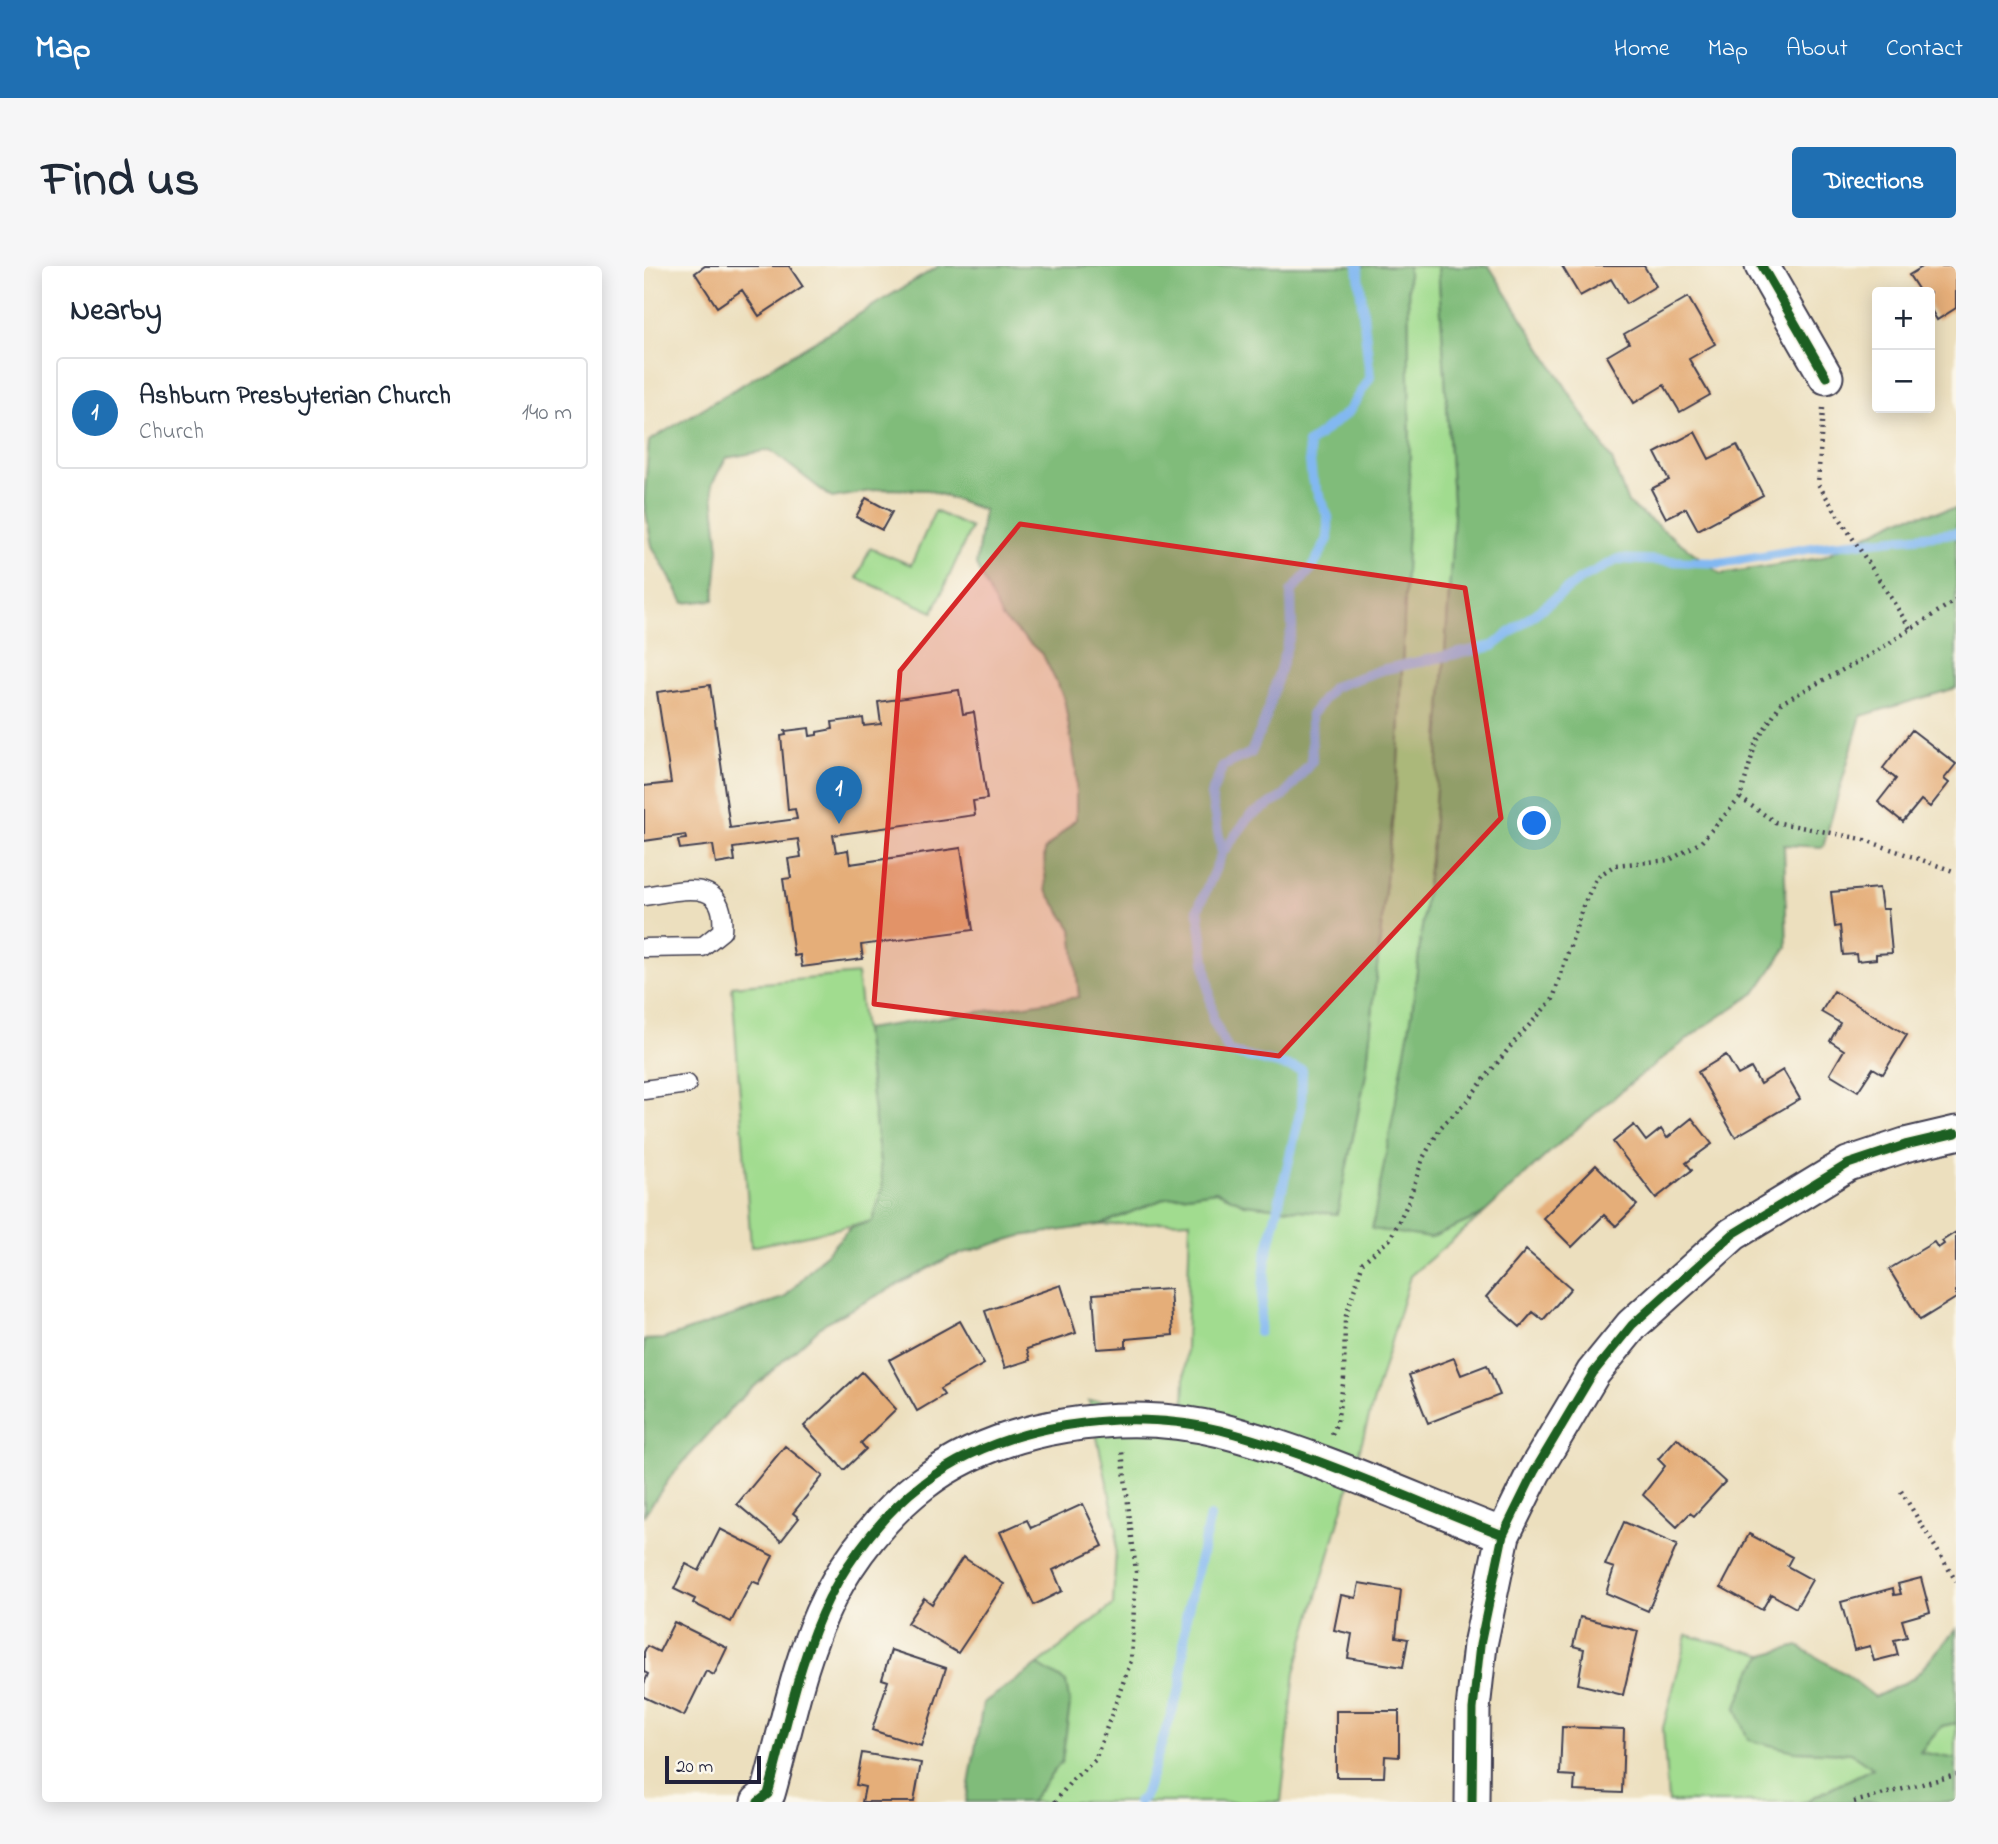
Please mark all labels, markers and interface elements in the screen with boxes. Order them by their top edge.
text: Map [35,25,91,73]
text: Home [1614,32,1670,67]
text: Map [1708,32,1748,67]
text: About [1786,32,1848,67]
text: Contact [1886,32,1963,67]
text: Find us [42,146,199,218]
button: Directions [1792,147,1956,218]
map controls [1872,287,1935,413]
button: + [1872,287,1935,350]
text: Nearby [70,290,162,334]
button: − [1872,350,1935,413]
text: Ashburn Presbyterian Church [139,378,451,416]
text: 1 [91,397,99,430]
text: 140 m [522,397,572,430]
text: Church [139,416,204,449]
pin: 1 [816,766,862,824]
your location [1517,806,1551,840]
scale bar [665,1753,761,1785]
text: 20 m [676,1754,713,1781]

